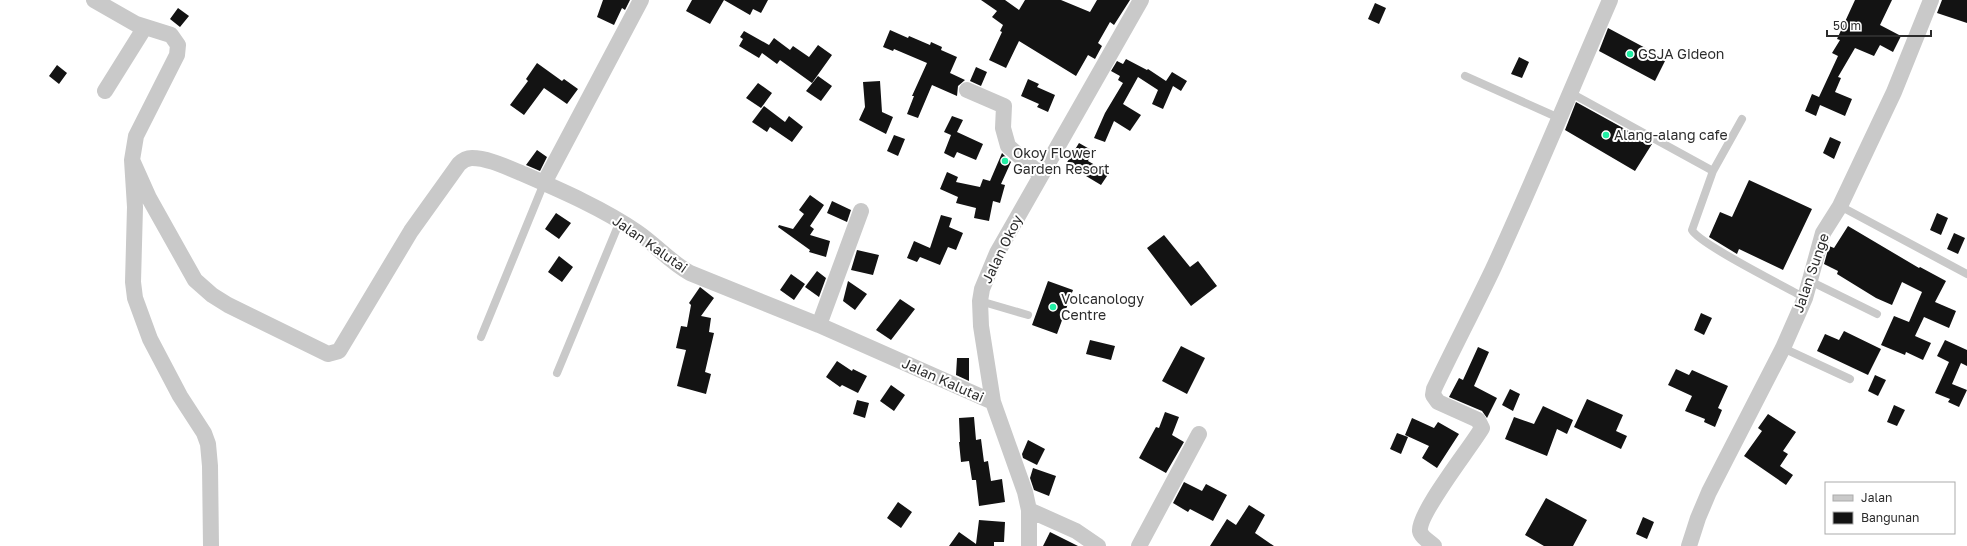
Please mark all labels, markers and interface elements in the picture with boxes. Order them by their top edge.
scale bar [1827,12,1931,38]
text: 50 m [1833,18,1861,33]
place label: GSJA Gideon [1638,45,1724,62]
marker: GSJA Gideon [1625,49,1635,59]
place label: Alang-alang cafe [1614,126,1728,143]
marker: Alang-alang cafe [1601,130,1611,140]
place label: Okoy Flower Garden Resort [1013,144,1110,177]
marker: Okoy Flower Garden Resort [1000,156,1010,166]
street label: Jalan Kalutai [609,211,691,276]
street label: Jalan Okoy [978,212,1026,286]
street label: Jalan Sunge [1789,231,1832,315]
place label: Volcanology Centre [1061,290,1144,323]
marker: Volcanology Centre [1048,302,1058,312]
street label: Jalan Kalutai [900,354,987,405]
legend [1825,482,1955,534]
text: Jalan [1861,490,1892,505]
text: Bangunan [1861,510,1919,525]

